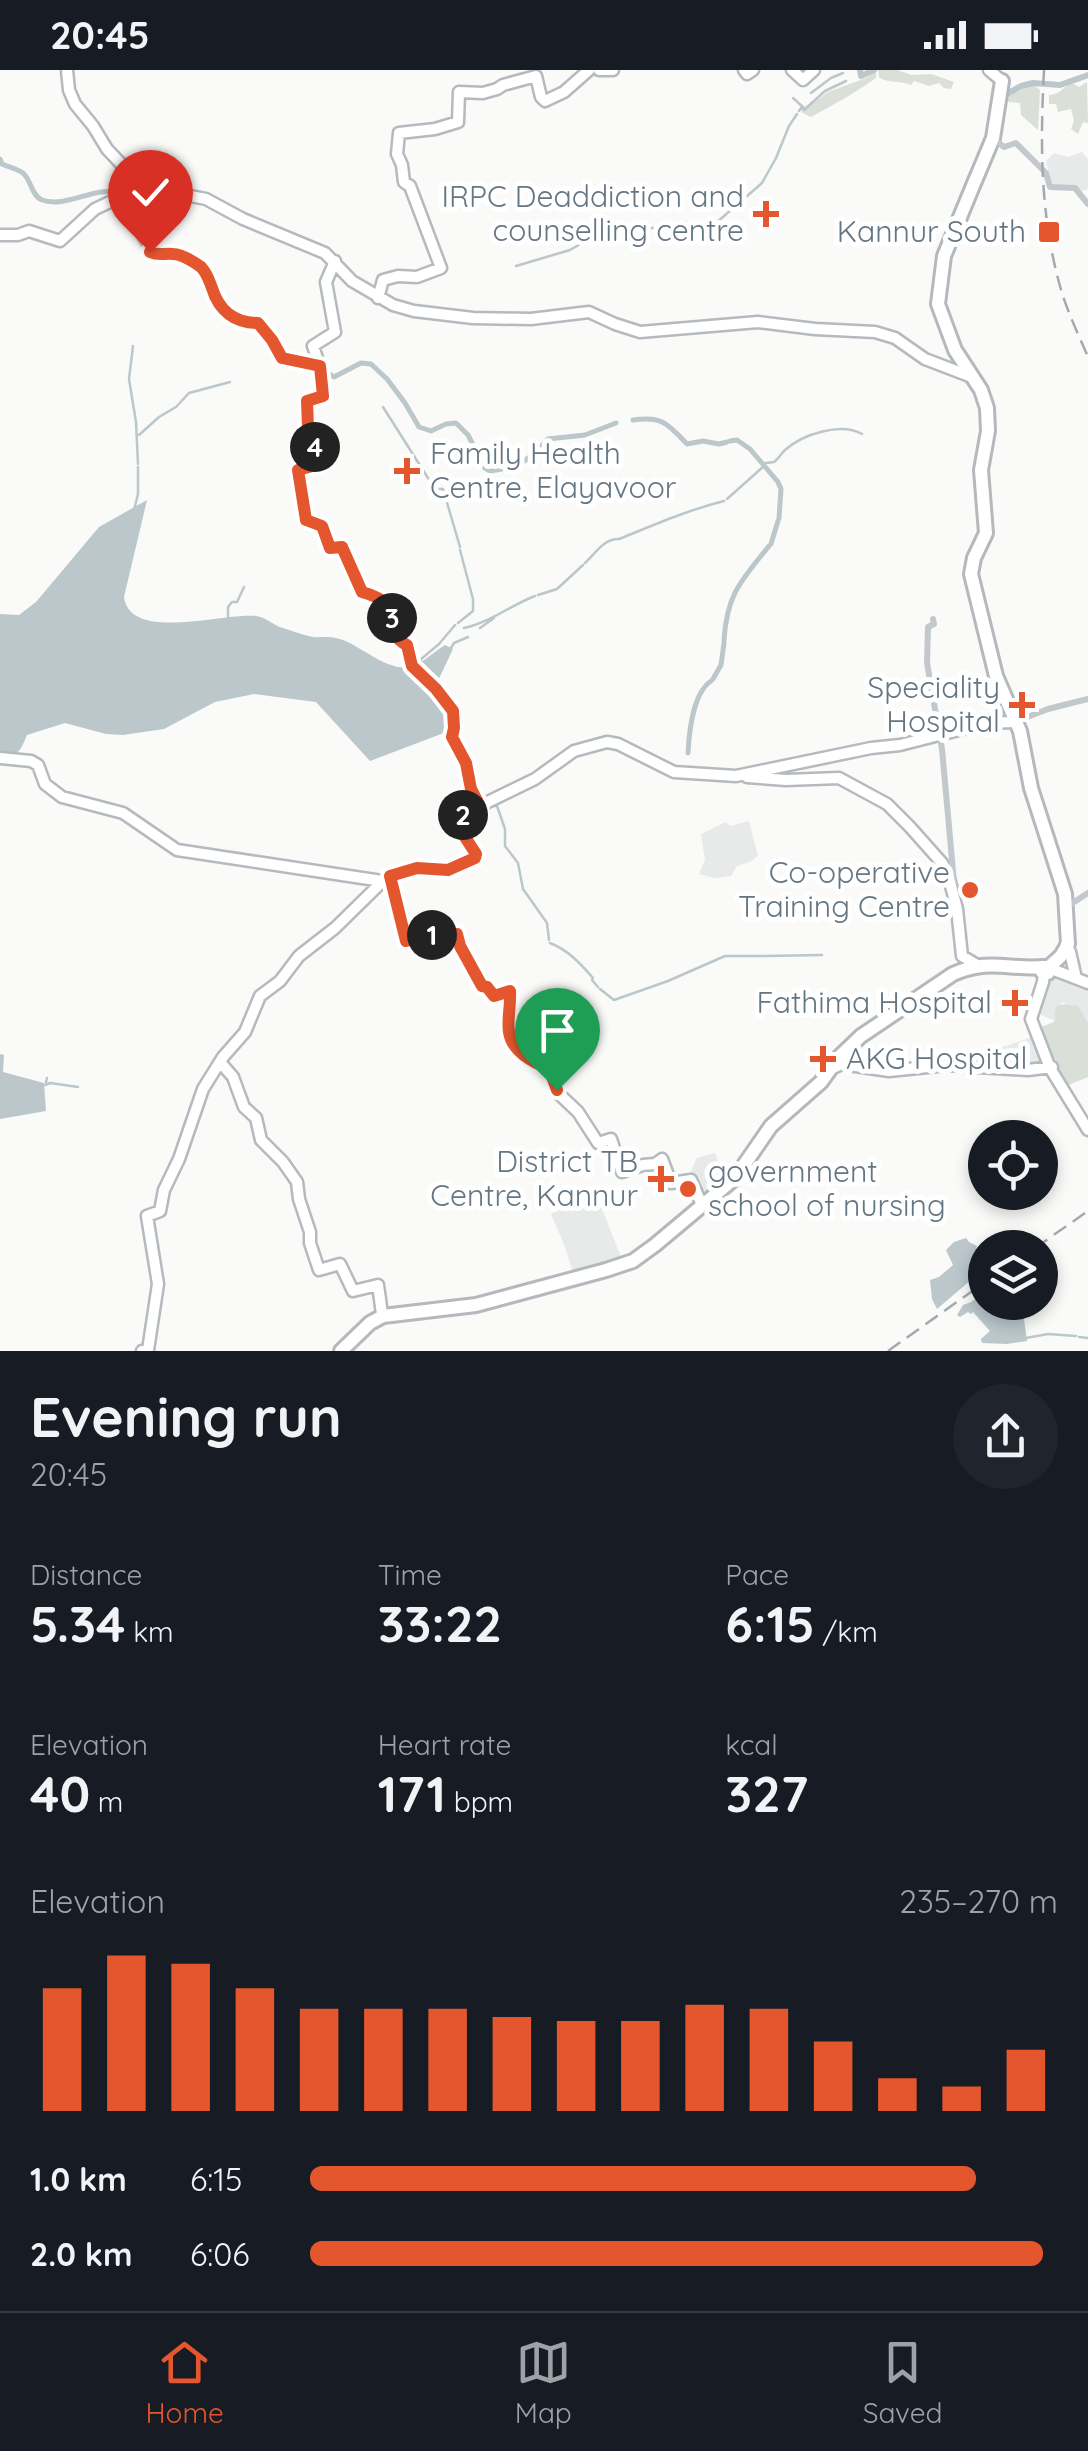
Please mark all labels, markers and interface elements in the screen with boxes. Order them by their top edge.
text: 20:45 [50,11,150,59]
pin [108,150,193,253]
icon: check [123,165,178,220]
place label: IRPC Deaddiction and counselling centre [441,177,744,249]
marker: IRPC Deaddiction and counselling centre [753,201,779,227]
place label: Kannur South [837,212,1026,250]
marker: Kannur South [1036,219,1062,245]
pin: 4 [290,422,340,472]
text: 4 [307,429,323,464]
place label: Family Health Centre, Elayavoor [430,434,677,506]
marker: Family Health Centre, Elayavoor [394,458,420,484]
pin: 3 [367,593,417,643]
text: 3 [384,600,400,635]
place label: Speciality Hospital [867,668,1000,740]
marker: Speciality Hospital [1009,692,1035,718]
pin: 2 [438,790,488,840]
text: 2 [455,797,471,832]
place label: Co-operative Training Centre [738,853,950,925]
marker: Co-operative Training Centre [959,879,981,901]
pin: 1 [407,910,457,960]
text: 1 [427,917,437,952]
place label: Fathima Hospital [756,983,992,1021]
pin [515,988,600,1091]
marker: Fathima Hospital [1002,990,1028,1016]
icon: arrive [530,1003,585,1058]
place label: AKG Hospital [846,1039,1027,1077]
marker: AKG Hospital [810,1046,836,1072]
map controls [968,1120,1058,1320]
button: locate [968,1120,1058,1210]
place label: District TB Centre, Kannur [430,1142,638,1214]
place label: government school of nursing [708,1152,946,1224]
marker: District TB Centre, Kannur [648,1166,674,1192]
marker: government school of nursing [677,1178,699,1200]
button: layers [968,1230,1058,1320]
text: Evening run [30,1382,342,1451]
button: share [953,1384,1058,1489]
text: 20:45 [30,1454,107,1494]
text: Distance [30,1557,142,1592]
text: Time [378,1557,442,1592]
text: Pace [725,1557,789,1592]
text: 5.34 [30,1592,126,1655]
text: 33:22 [378,1592,502,1655]
text: 6:15 [725,1592,815,1655]
text: km [126,1614,174,1649]
text: /km [815,1614,878,1649]
text: Elevation [30,1727,148,1762]
text: Heart rate [378,1727,511,1762]
text: kcal [725,1727,778,1762]
text: 40 [30,1762,90,1825]
text: 171 [378,1762,446,1825]
text: 327 [725,1762,808,1825]
text: m [90,1784,123,1819]
text: bpm [446,1784,513,1819]
text: Elevation [30,1881,165,1921]
text: 235–270 m [899,1881,1058,1921]
text: 1.0 km [30,2159,127,2199]
text: 6:15 [190,2159,242,2199]
text: 2.0 km [30,2234,133,2274]
text: 6:06 [190,2234,249,2274]
tab: Home [145,2335,224,2430]
tab: Map [515,2335,572,2430]
tab: Saved [863,2335,943,2430]

